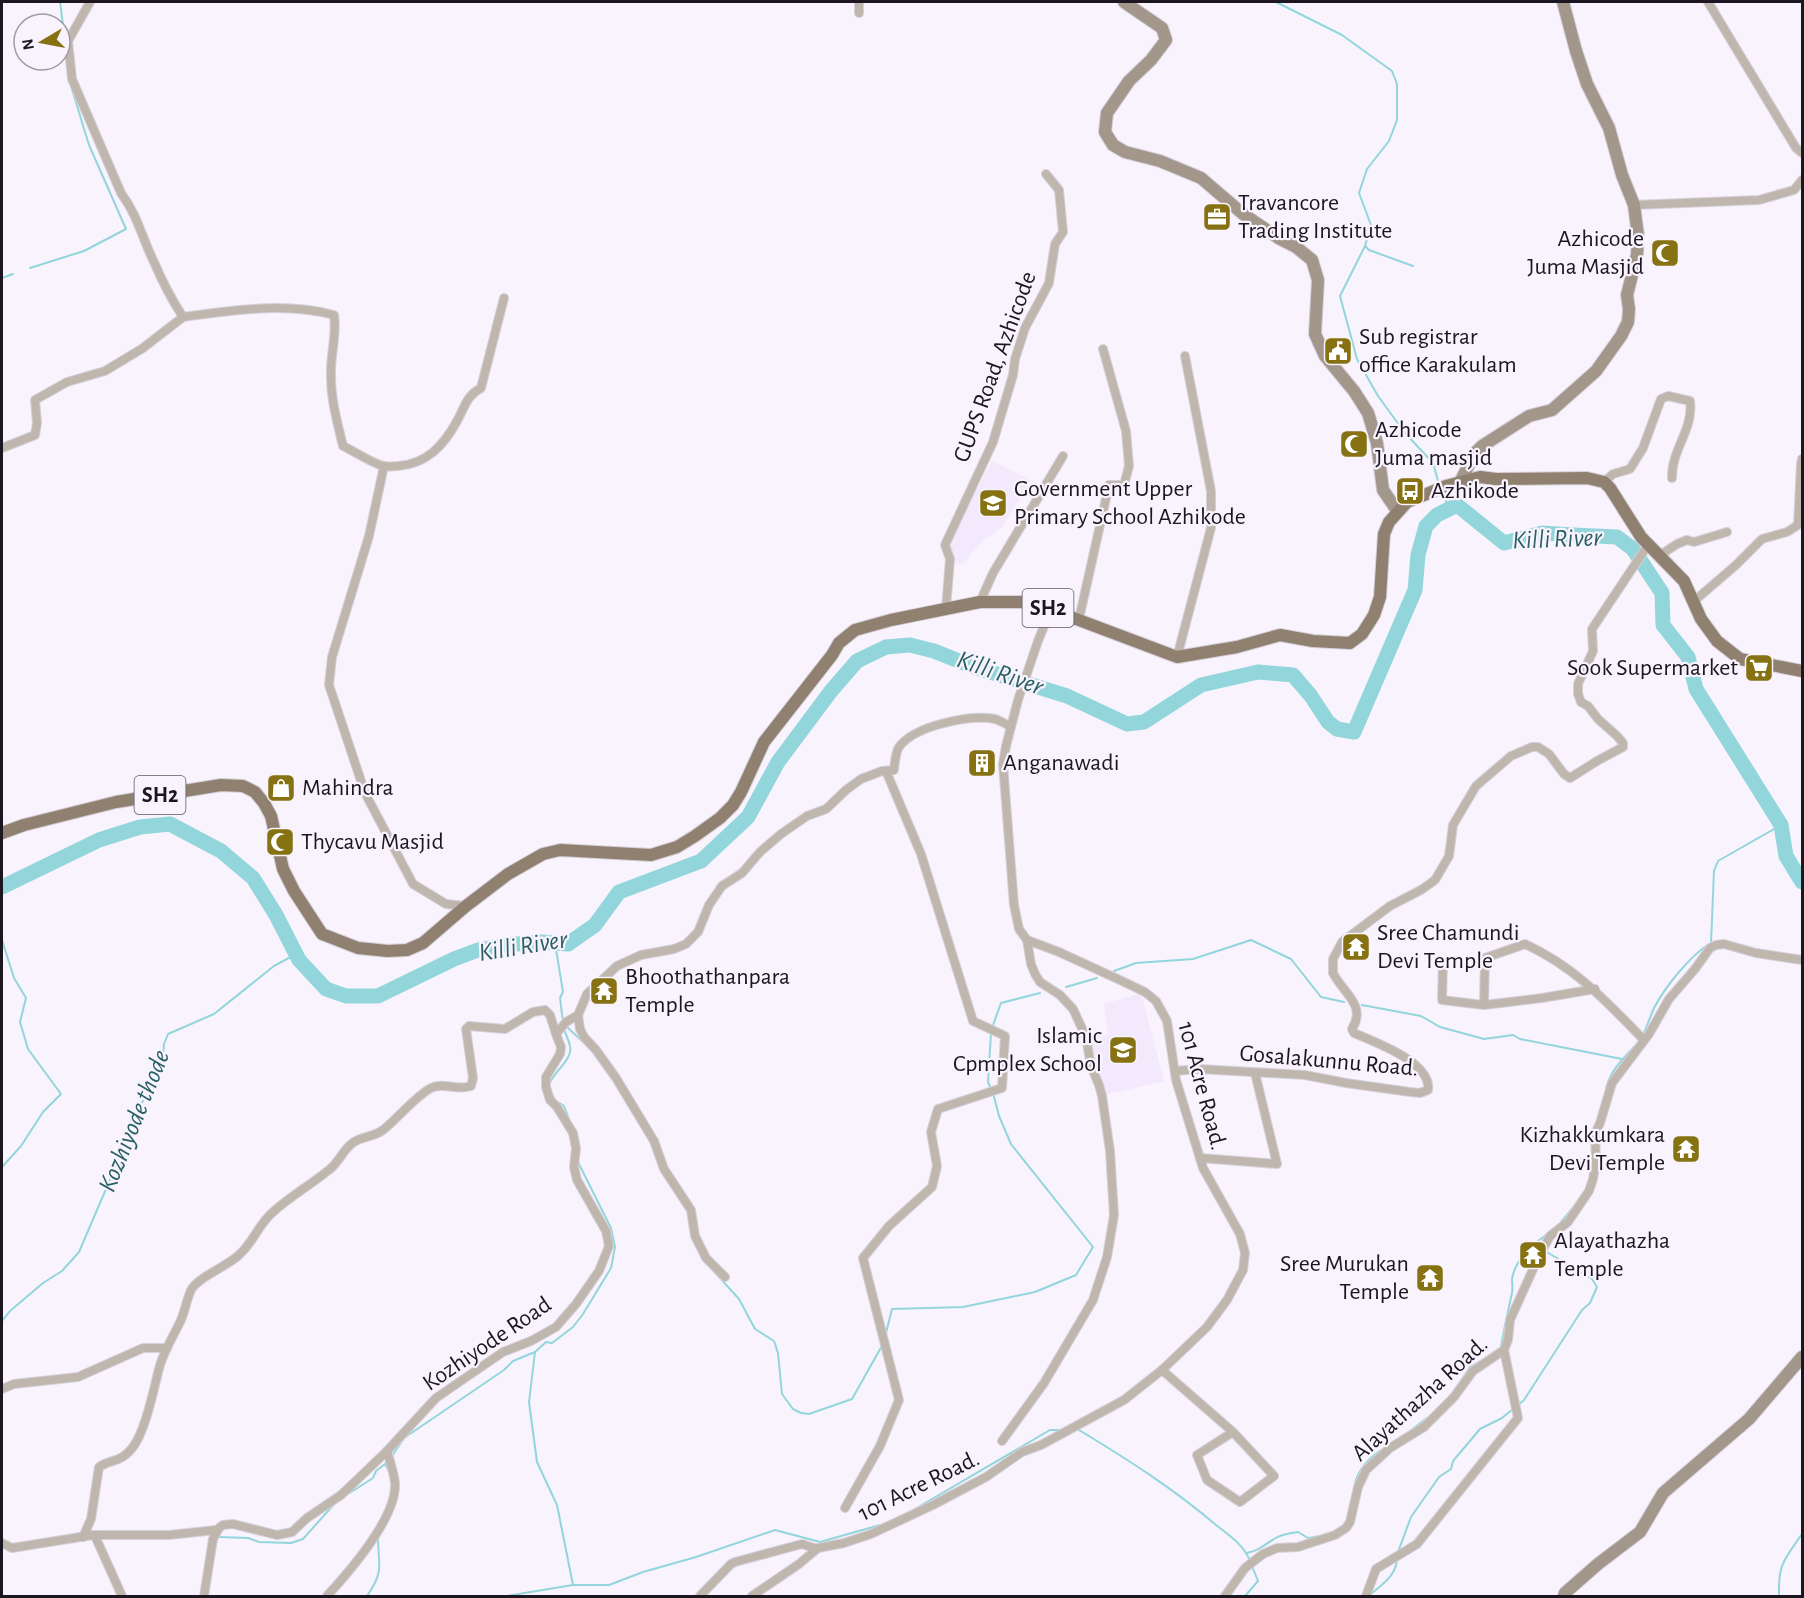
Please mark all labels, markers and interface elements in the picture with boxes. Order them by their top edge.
north arrow [12,12,72,72]
text: N [19,38,37,51]
place label: Travancore Trading Institute [1238,191,1392,243]
office icon: Travancore Trading Institute [1201,201,1233,233]
place label: Azhicode Juma Masjid [1527,227,1644,279]
mosque icon: Azhicode Juma Masjid [1649,237,1681,269]
street label: GUPS Road, Azhicode [949,268,1041,466]
place label: Sub registrar office Karakulam [1359,325,1517,377]
public building icon: Sub registrar office Karakulam [1322,335,1354,367]
place label: Azhicode Juma masjid [1375,418,1492,470]
mosque icon: Azhicode Juma masjid [1338,428,1370,460]
bus stop icon: Azhikode [1394,475,1426,507]
place label: Government Upper Primary School Azhikode [1014,477,1246,529]
place label: Azhikode [1431,479,1519,503]
school or university icon: Government Upper Primary School Azhikode [977,487,1009,519]
water label: Killi River [1512,524,1604,554]
road number: SH2 [1022,589,1074,627]
water label: Killi River [954,646,1048,700]
supermarket icon: Sook Supermarket [1743,652,1775,684]
place label: Sook Supermarket [1567,656,1738,680]
building icon: Anganawadi [966,747,998,779]
place label: Anganawadi [1003,751,1120,775]
shop icon: Mahindra [265,772,297,804]
road number: SH2 [134,776,186,814]
place label: Mahindra [302,776,394,800]
mosque icon: Thycavu Masjid [264,826,296,858]
place label: Thycavu Masjid [301,830,444,854]
place label: Sree Chamundi Devi Temple [1377,921,1520,973]
water label: Killi River [477,926,571,966]
temple icon: Sree Chamundi Devi Temple [1340,931,1372,963]
place label: Bhoothathanpara Temple [625,965,790,1017]
temple icon: Bhoothathanpara Temple [588,975,620,1007]
street label: 101 Acre Road. [1173,1019,1231,1153]
place label: Islamic Cpmplex School [953,1024,1102,1076]
school or university icon: Islamic Cpmplex School [1107,1034,1139,1066]
street label: Gosalakunnu Road. [1238,1041,1420,1081]
water label: Kozhiyode thode [94,1046,174,1196]
place label: Kizhakkumkara Devi Temple [1520,1123,1665,1175]
temple icon: Kizhakkumkara Devi Temple [1670,1133,1702,1165]
place label: Alayathazha Temple [1554,1229,1670,1281]
temple icon: Alayathazha Temple [1517,1239,1549,1271]
place label: Sree Murukan Temple [1280,1252,1409,1304]
temple icon: Sree Murukan Temple [1414,1262,1446,1294]
street label: Kozhiyode Road [418,1292,556,1396]
street label: Alayathazha Road. [1348,1332,1492,1466]
street label: 101 Acre Road. [855,1446,983,1526]

